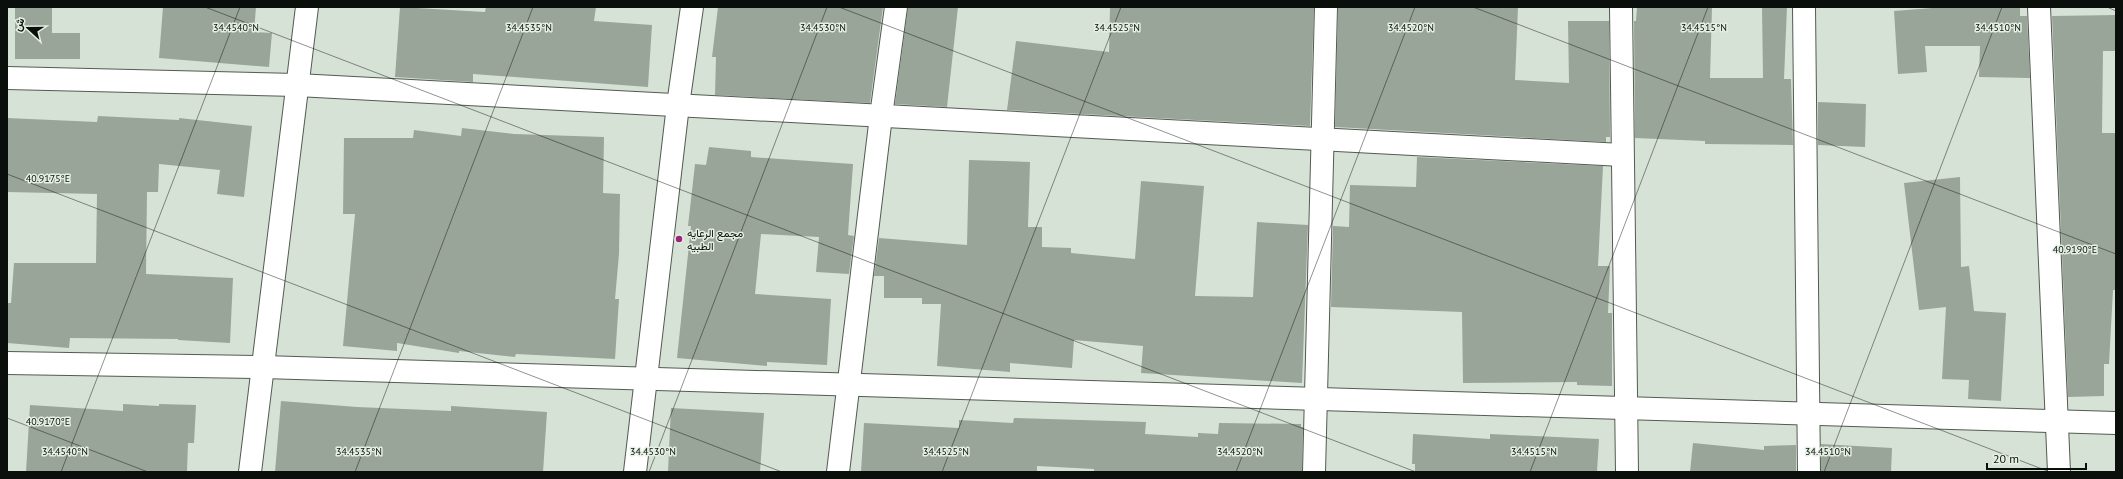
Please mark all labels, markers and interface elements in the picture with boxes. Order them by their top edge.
north arrow [8,8,48,48]
text: ش [10,16,28,33]
text: 34.4540°N [213,21,259,34]
text: 34.4535°N [506,21,552,34]
text: 34.4530°N [800,21,846,34]
text: 34.4525°N [1094,21,1140,34]
text: 34.4520°N [1388,21,1434,34]
text: 34.4515°N [1681,21,1727,34]
text: 34.4510°N [1975,21,2021,34]
text: 40.9175°E [26,172,70,185]
place label: مجمع الرعايه الطبيه [687,226,743,253]
marker: مجمع الرعايه الطبيه [674,234,684,244]
text: 40.9190°E [2053,243,2097,256]
text: 40.9170°E [26,415,70,428]
text: 34.4540°N [42,445,88,458]
text: 34.4535°N [336,445,382,458]
text: 34.4530°N [630,445,676,458]
text: 34.4525°N [923,445,969,458]
text: 34.4520°N [1217,445,1263,458]
text: 34.4515°N [1511,445,1557,458]
text: 34.4510°N [1805,445,1851,458]
scale bar [1987,445,2086,471]
text: 20 m [1993,451,2019,466]

